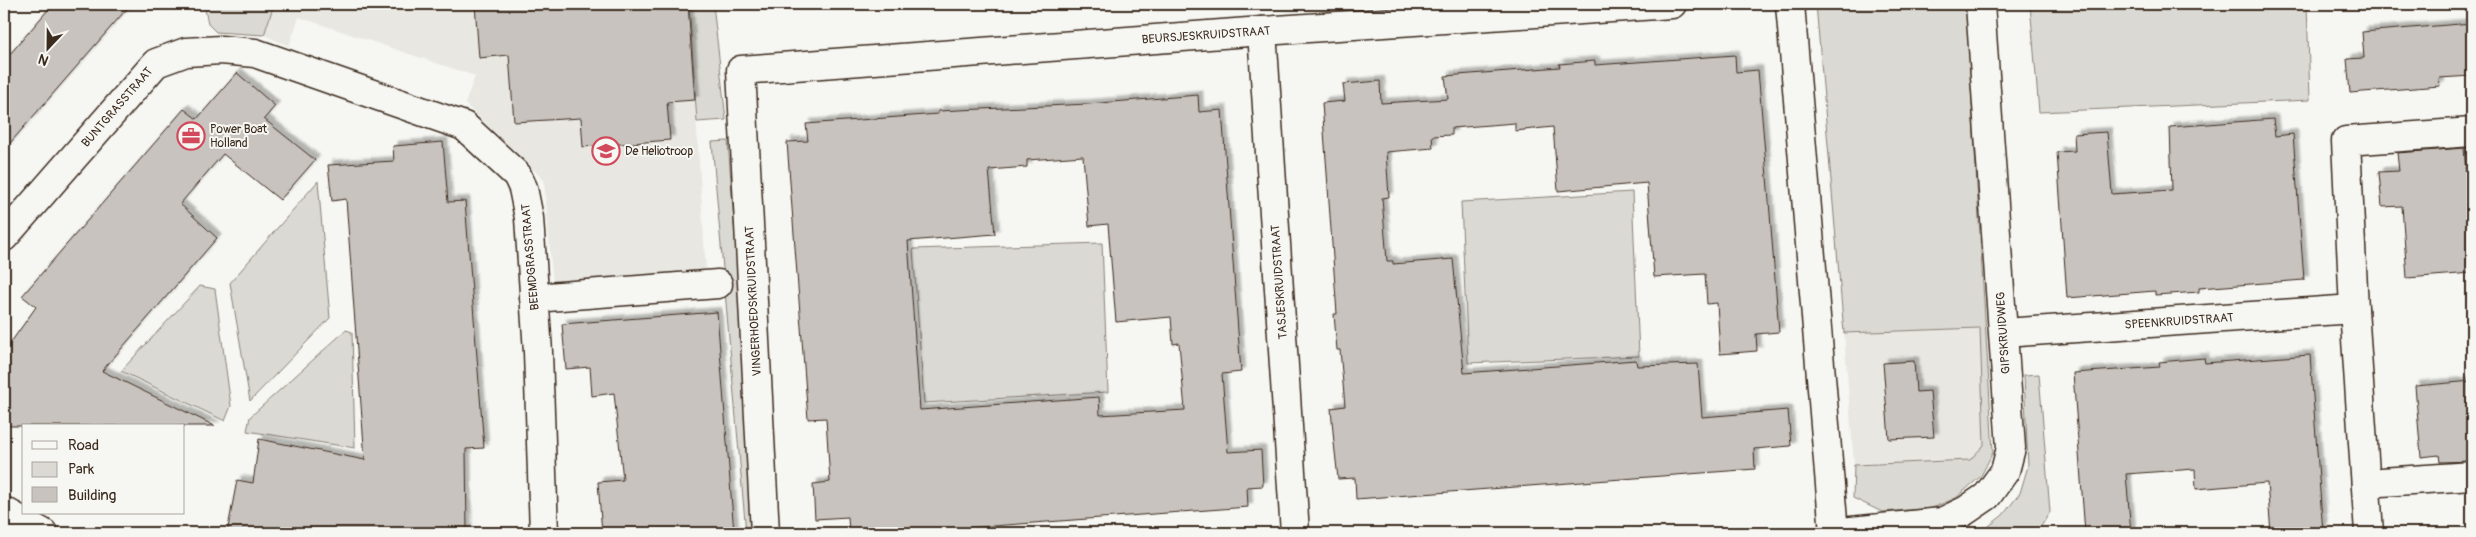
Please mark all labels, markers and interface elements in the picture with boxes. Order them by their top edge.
north arrow [22,22,72,72]
street label: BEURSJESKRUIDSTRAAT [1141,24,1271,47]
text: N [36,50,51,69]
street label: BUNTGRASSTRAAT [79,64,156,150]
office icon: Power Boat Holland [176,121,206,151]
place label: Power Boat Holland [210,122,267,151]
school or university icon: De Heliotroop [591,136,621,166]
place label: De Heliotroop [625,144,693,159]
street label: BEEMDGRASSTRAAT [518,203,543,311]
street label: TASJESKRUIDSTRAAT [1268,224,1291,340]
street label: VINGERHOEDSKRUIDSTRAAT [742,225,765,377]
street label: GIPSKRUIDWEG [1993,291,2014,375]
street label: SPEENKRUIDSTRAAT [2124,310,2234,333]
legend [22,424,185,514]
text: Road [68,436,99,455]
text: Park [68,460,95,479]
text: Building [68,486,116,505]

